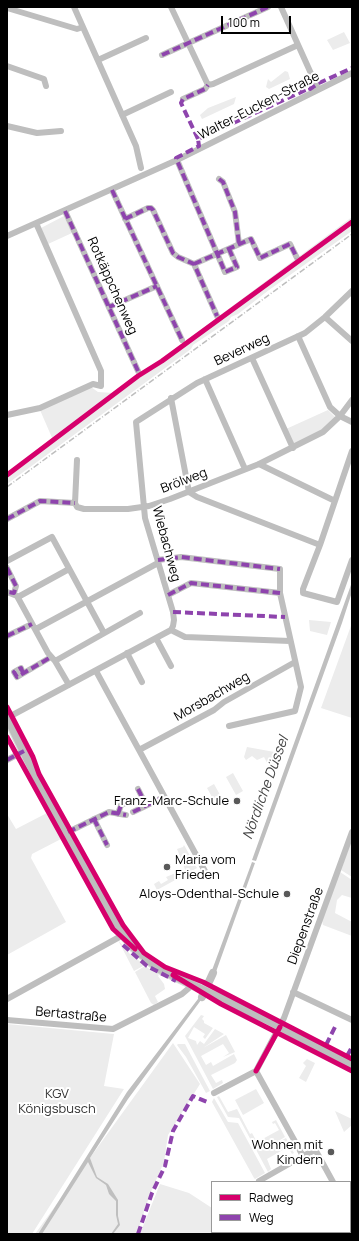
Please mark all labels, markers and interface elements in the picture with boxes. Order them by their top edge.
scale bar [223,8,293,34]
text: 100 m [228,14,260,31]
street label: Walter-Eucken-Straße [196,69,322,143]
street label: Rotkäppchenweg [83,235,141,337]
street label: Beverweg [212,330,272,370]
street label: Brölweg [159,465,209,497]
street label: Wiebachweg [148,505,184,583]
street label: Morsbachweg [171,669,253,725]
water label: Nördliche Düssel [240,734,292,842]
place label: Franz-Marc-Schule [114,793,229,809]
marker: Franz-Marc-Schule [232,796,242,806]
place label: Maria vom Frieden [175,852,236,883]
marker: Maria vom Frieden [162,862,172,872]
street label: Diepenstraße [285,885,327,967]
place label: Aloys-Odenthal-Schule [139,886,279,902]
marker: Aloys-Odenthal-Schule [282,889,292,899]
street label: Bertastraße [35,1004,107,1026]
park label: KGV Königsbusch [18,1086,96,1117]
place label: Wohnen mit Kindern [252,1137,323,1168]
marker: Wohnen mit Kindern [326,1147,336,1157]
legend [211,1181,351,1233]
text: Radweg [249,1189,293,1206]
text: Weg [249,1209,274,1226]

